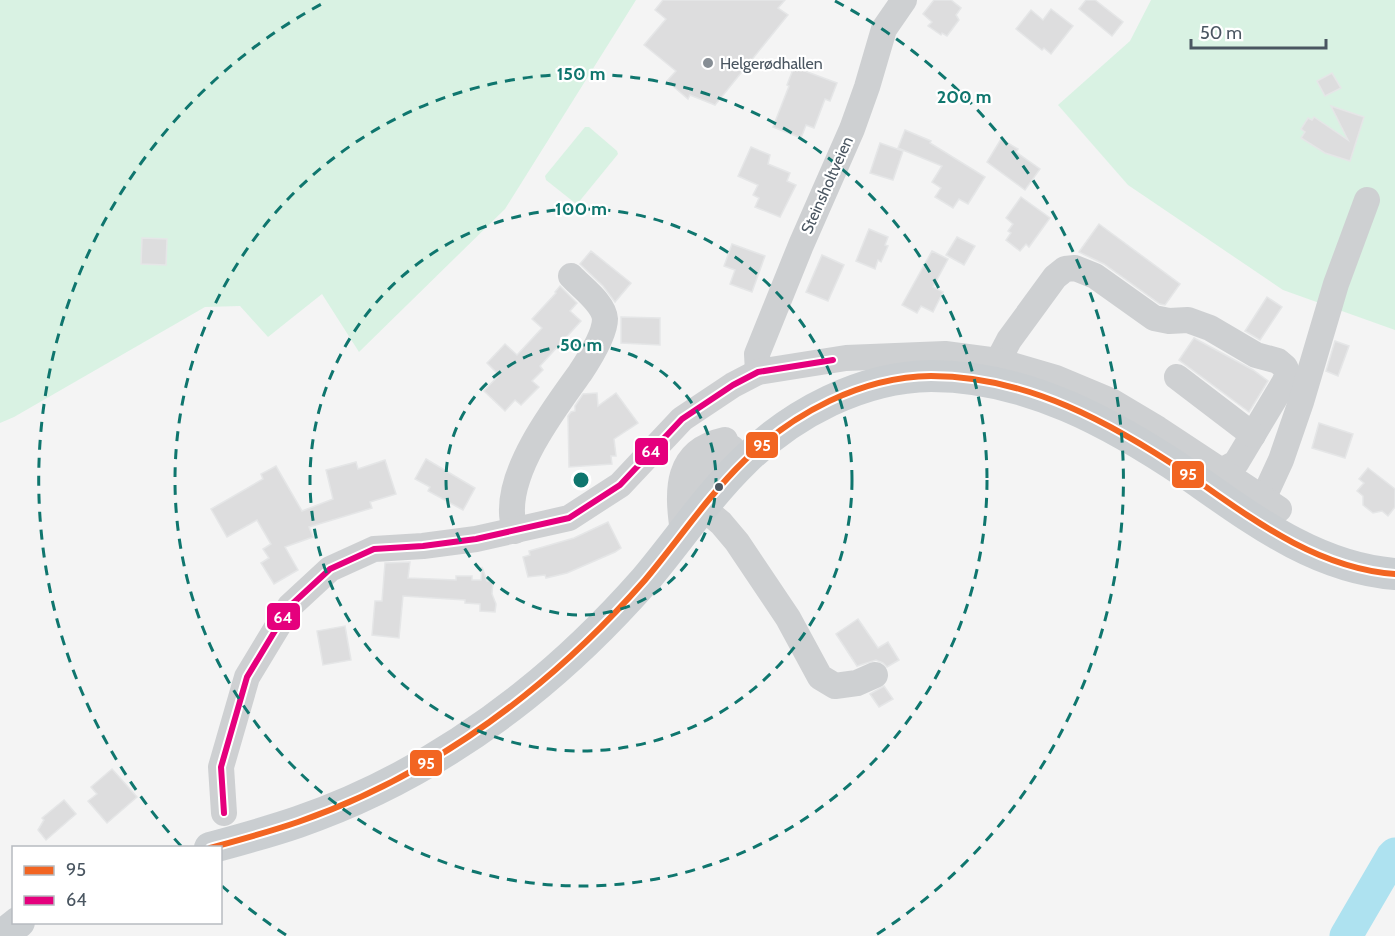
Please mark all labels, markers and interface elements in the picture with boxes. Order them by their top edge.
scale bar [1191,12,1326,50]
text: 50 m [1200,22,1242,44]
place label: Helgerødhallen [720,54,823,73]
marker: Helgerødhallen [701,56,715,70]
text: 150 m [557,63,605,85]
text: 200 m [937,86,991,108]
street label: Steinsholtveien [797,133,857,237]
text: 100 m [555,198,607,220]
text: 50 m [560,334,602,356]
line badge: 95 [745,431,779,459]
text: 95 [753,436,771,455]
line badge: 64 [634,437,669,466]
text: 64 [642,442,661,461]
line badge: 95 [1171,460,1205,489]
text: 95 [1179,465,1197,484]
centre of rings [571,470,591,490]
unlabelled marker [713,481,725,493]
line badge: 64 [266,602,301,631]
text: 64 [274,608,293,627]
line badge: 95 [409,749,443,777]
text: 95 [417,754,435,773]
legend [12,846,222,924]
text: 95 [66,859,86,881]
text: 64 [66,889,87,911]

